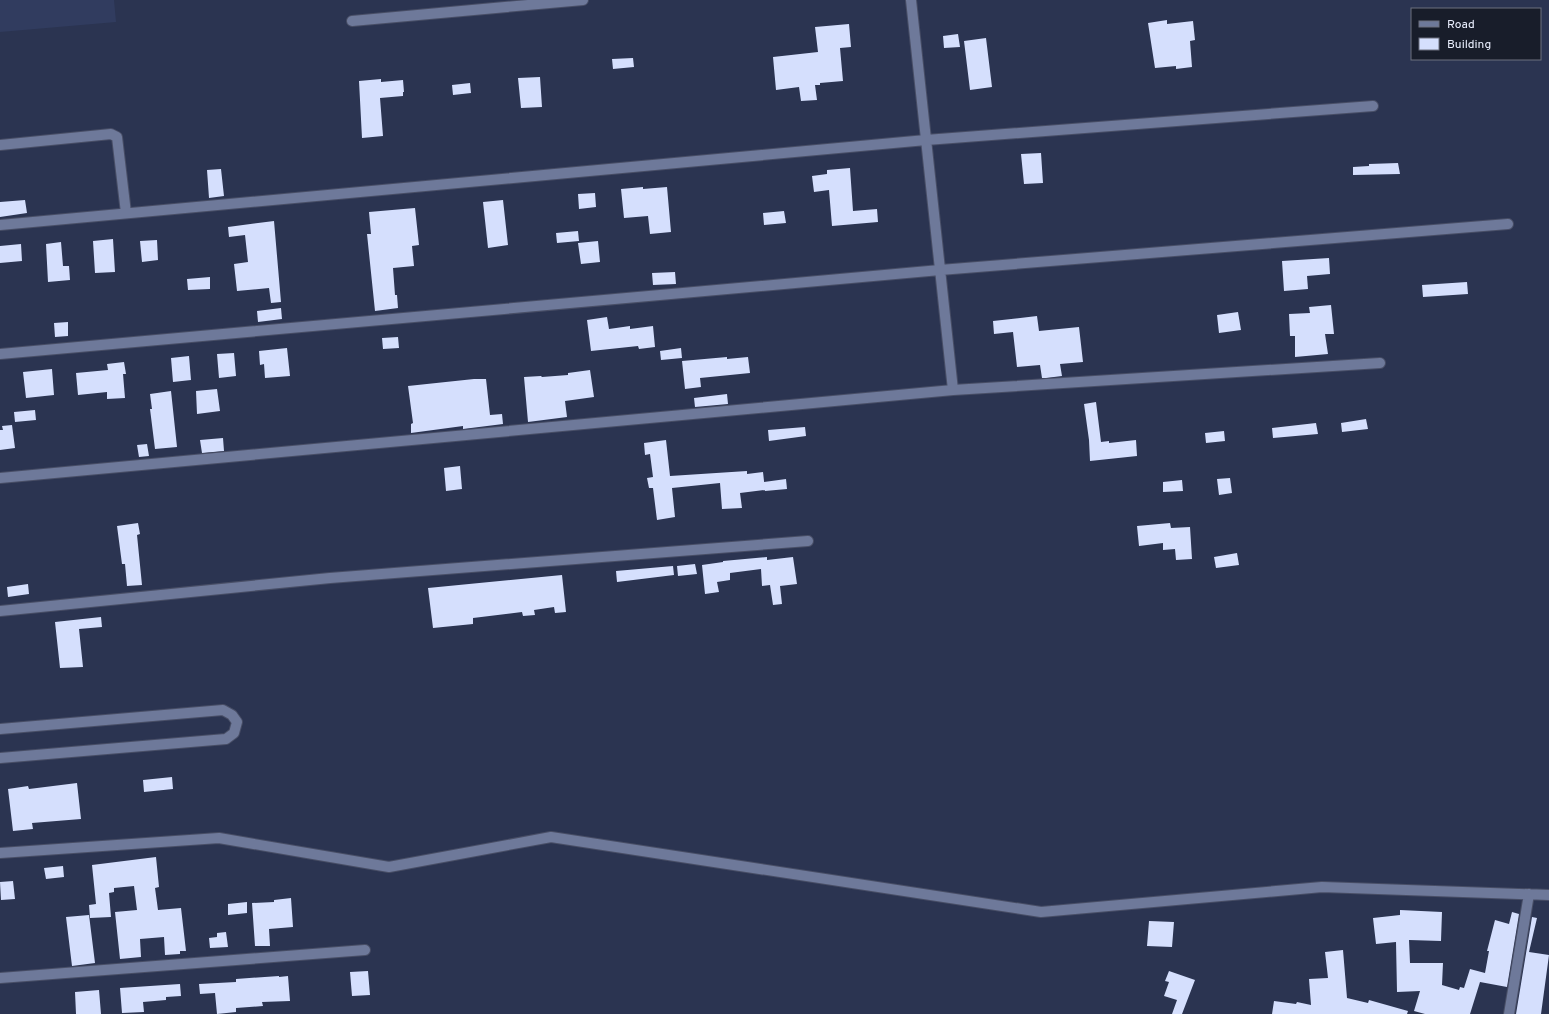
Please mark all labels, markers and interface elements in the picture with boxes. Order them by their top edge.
legend [1411,8,1541,60]
text: Road [1447,17,1475,33]
text: Building [1447,37,1491,53]

